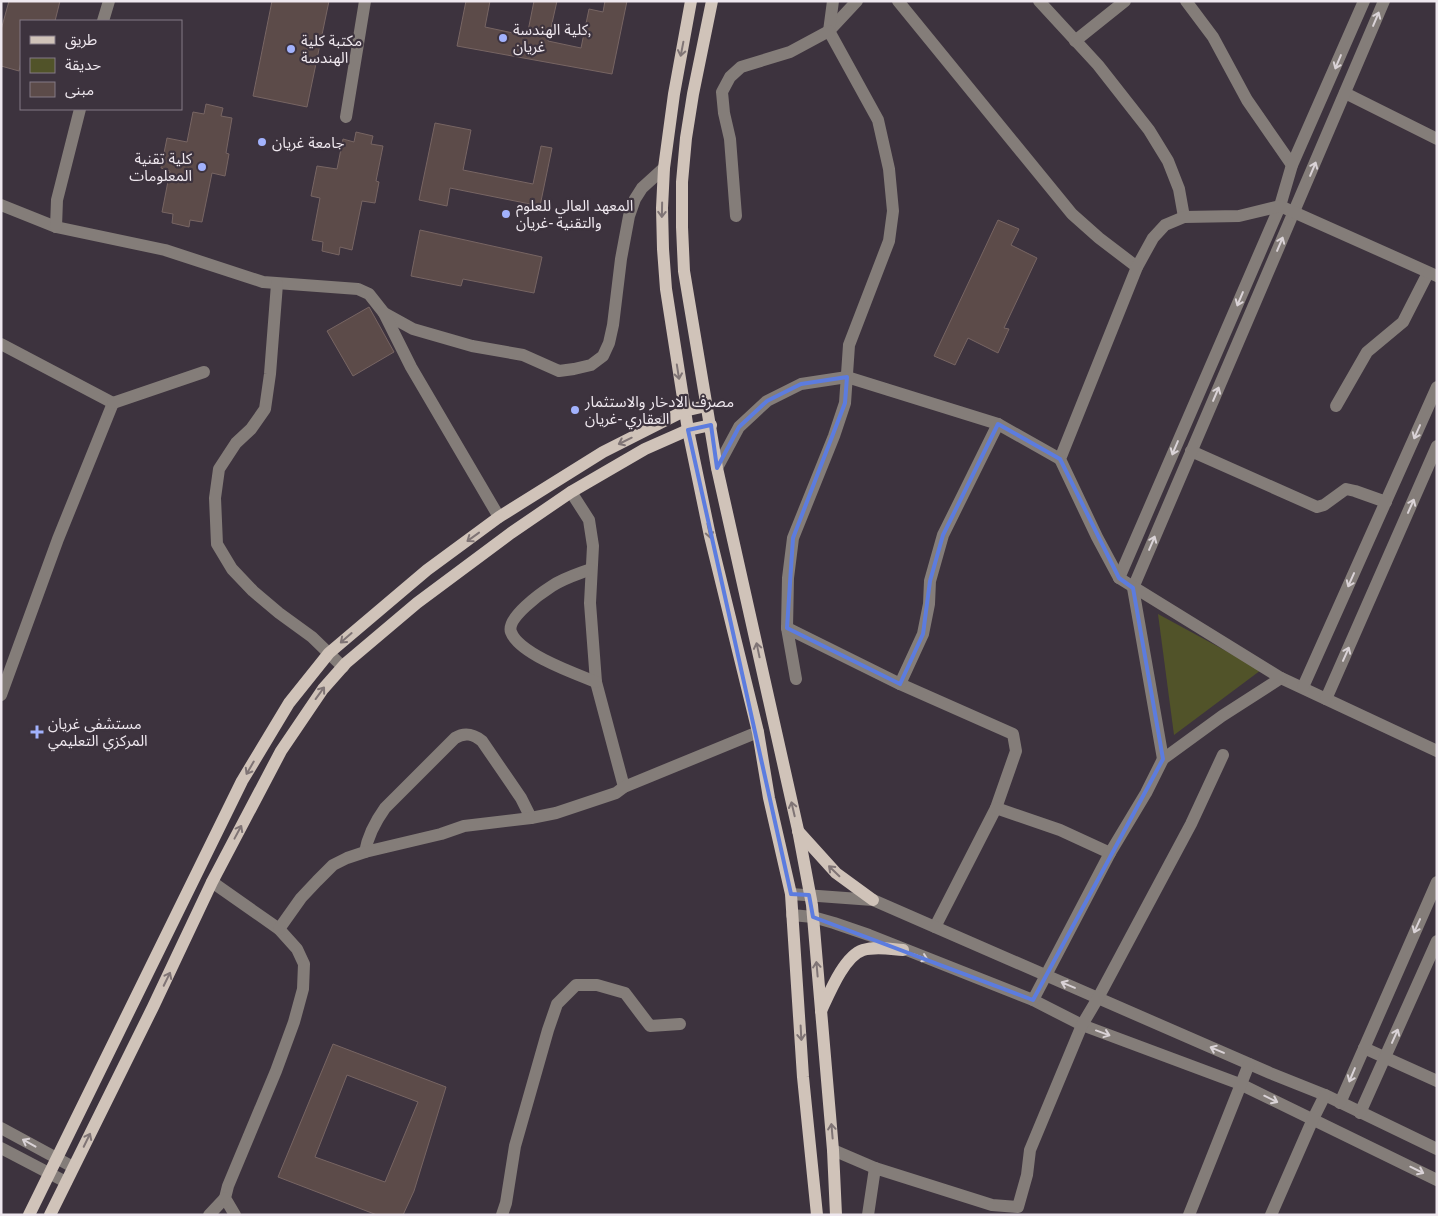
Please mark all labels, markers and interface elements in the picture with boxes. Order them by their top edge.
one-way arrow [1372,12,1382,27]
legend [20,20,182,110]
place label: كلية الهندسة, غريان [513,20,591,56]
text: طريق [65,30,97,50]
place label: مكتبة كلية الهندسة [301,31,362,67]
marker: كلية الهندسة, غريان [497,32,509,44]
one-way arrow [677,41,687,57]
marker: مكتبة كلية الهندسة [285,43,297,55]
one-way arrow [1332,54,1342,69]
text: حديقة [65,55,101,74]
text: مبنى [65,80,94,99]
place label: جامعة غريان [272,133,345,152]
marker: جامعة غريان [256,136,268,148]
place label: كلية تقنية المعلومات [129,149,193,185]
marker: كلية تقنية المعلومات [196,161,208,173]
one-way arrow [1309,162,1318,177]
place label: المعهد العالي للعلوم والتقنية -غريان [516,196,633,232]
one-way arrow [657,202,667,218]
marker: المعهد العالي للعلوم والتقنية -غريان [500,208,512,220]
one-way arrow [1276,237,1286,252]
one-way arrow [1235,291,1245,306]
one-way arrow [673,363,683,379]
one-way arrow [1212,387,1222,402]
place label: مصرف الادخار والاستثمار العقاري -غريان [584,392,734,430]
marker: مصرف الادخار والاستثمار العقاري -غريان [569,404,581,416]
one-way arrow [1411,424,1421,439]
one-way arrow [618,437,633,446]
one-way arrow [1170,440,1180,455]
one-way arrow [1407,498,1416,513]
one-way arrow [705,523,714,539]
one-way arrow [467,531,480,542]
one-way arrow [1148,536,1157,551]
one-way arrow [1345,572,1355,587]
one-way arrow [340,633,353,644]
one-way arrow [753,643,762,659]
one-way arrow [1342,647,1351,662]
one-way arrow [315,687,326,700]
place label: مستشفى غريان المركزي التعليمي [48,714,148,752]
marker: مستشفى غريان المركزي التعليمي [30,725,44,739]
one-way arrow [244,760,254,774]
one-way arrow [788,801,797,817]
one-way arrow [233,825,243,840]
one-way arrow [828,865,840,877]
one-way arrow [1412,918,1422,933]
one-way arrow [913,953,928,962]
one-way arrow [813,962,822,978]
one-way arrow [163,972,173,987]
one-way arrow [1061,980,1076,990]
one-way arrow [796,1025,805,1041]
one-way arrow [1095,1029,1110,1038]
one-way arrow [1390,1029,1400,1044]
one-way arrow [1210,1044,1225,1054]
one-way arrow [1347,1067,1357,1082]
one-way arrow [1263,1094,1278,1104]
one-way arrow [827,1123,836,1139]
one-way arrow [83,1133,92,1148]
one-way arrow [22,1138,36,1148]
one-way arrow [1409,1165,1424,1175]

